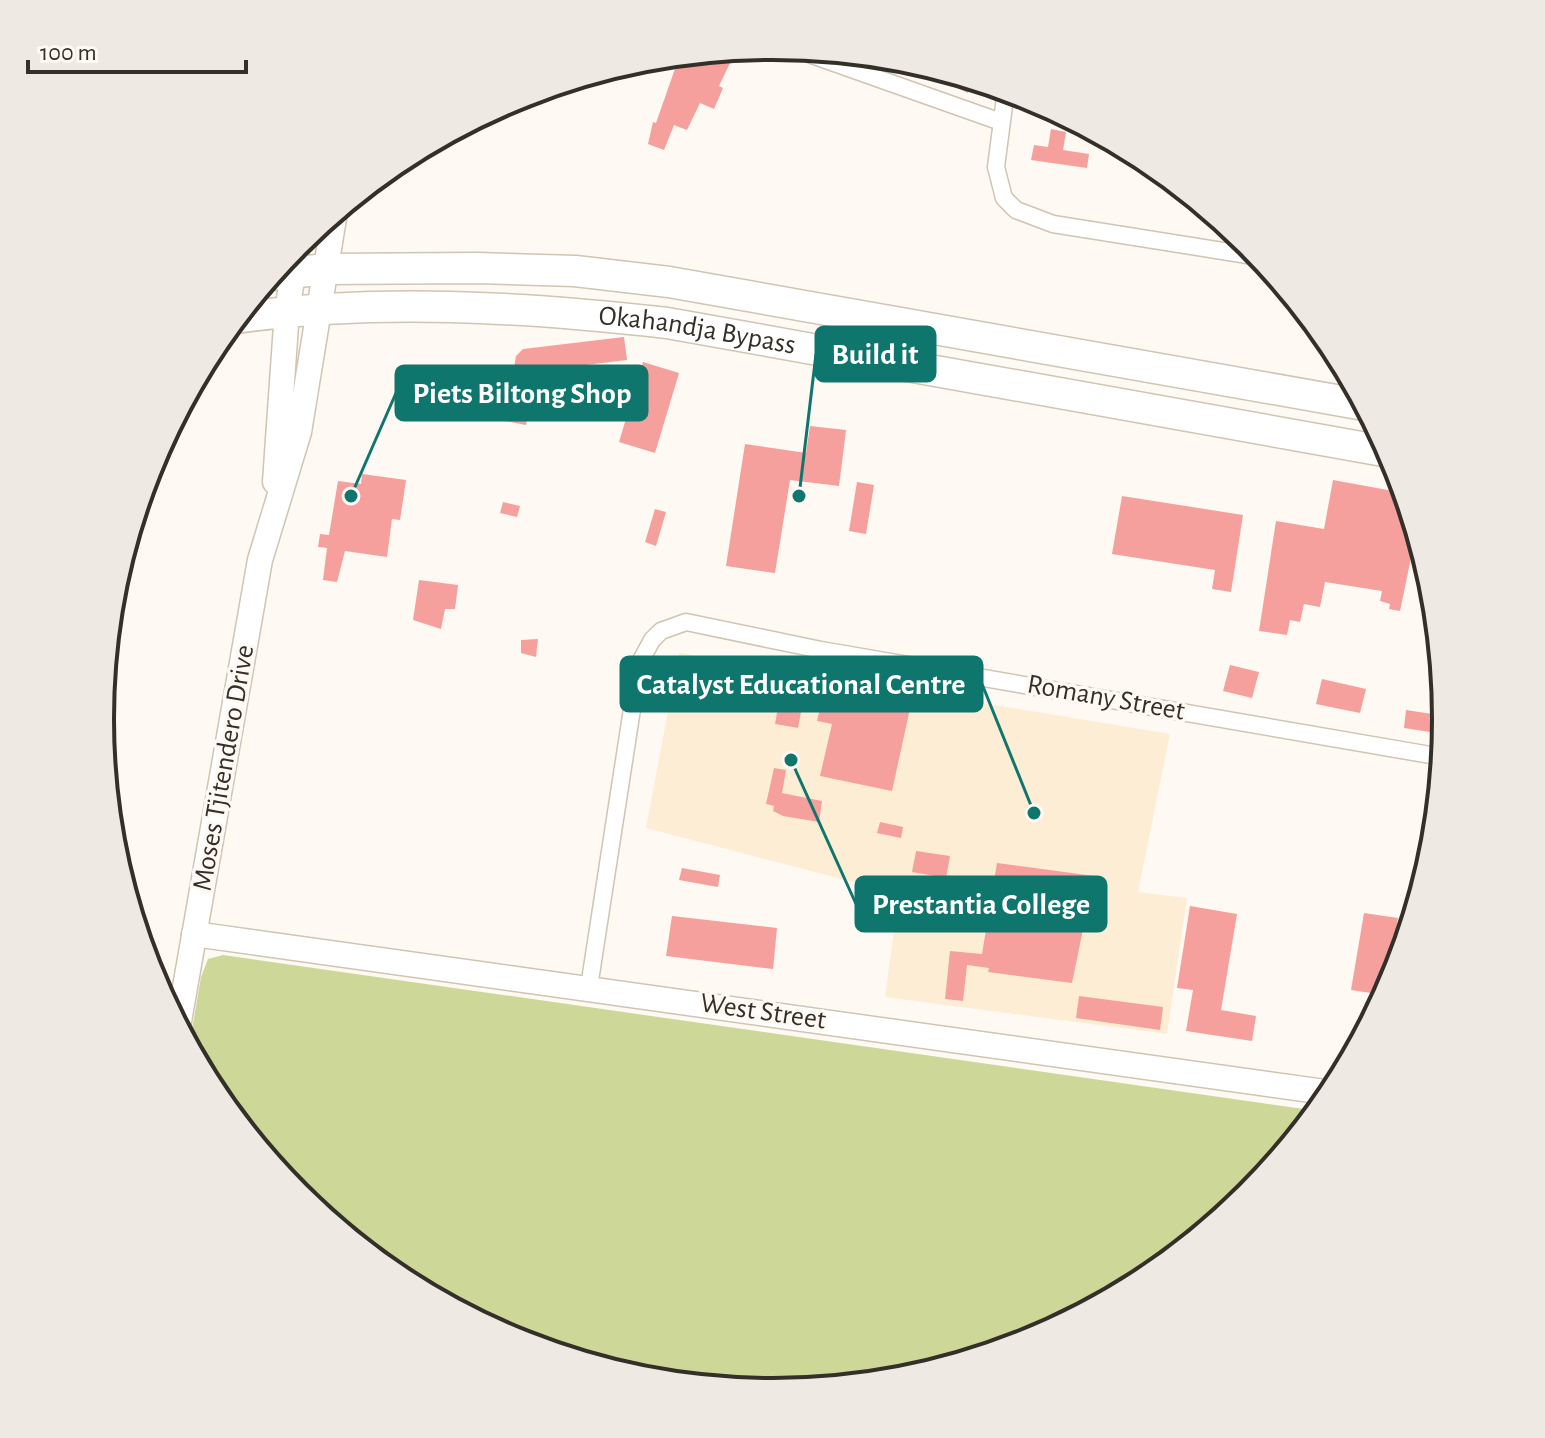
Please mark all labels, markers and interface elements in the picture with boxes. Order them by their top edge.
scale bar [28,24,246,74]
text: 100 m [40,41,97,65]
street label: Okahandja Bypass [597,302,798,360]
callout: Build it [816,327,935,381]
text: Build it [831,340,919,370]
callout: Piets Biltong Shop [396,366,647,420]
text: Piets Biltong Shop [413,379,631,409]
street label: Moses Tjitendero Drive [189,643,259,893]
callout: Catalyst Educational Centre [621,657,982,711]
text: Catalyst Educational Centre [637,670,965,700]
street label: Romany Street [1025,670,1187,726]
callout: Prestantia College [856,877,1106,931]
text: Prestantia College [872,890,1090,920]
street label: West Street [698,989,828,1035]

